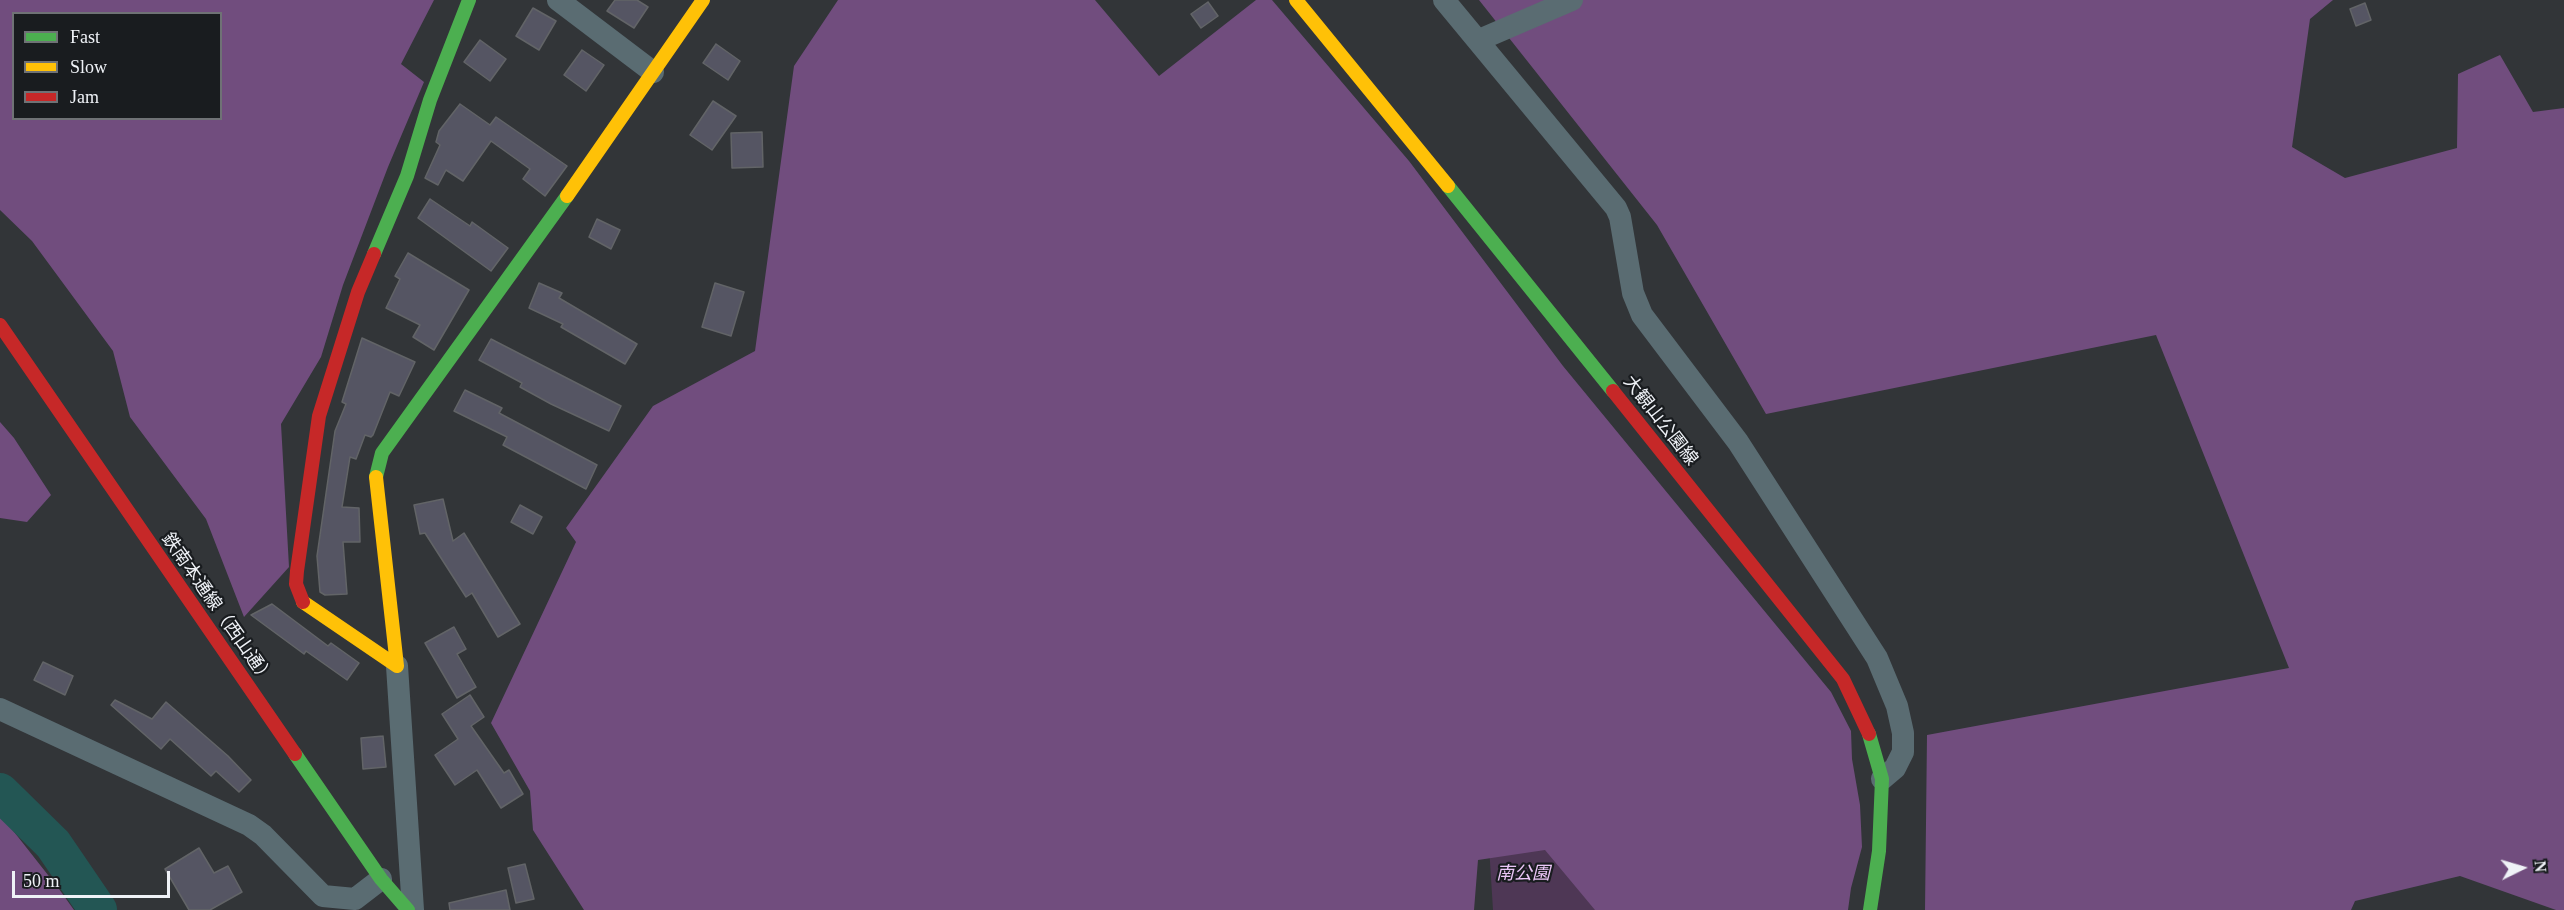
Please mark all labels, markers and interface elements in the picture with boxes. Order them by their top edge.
legend [12,12,222,120]
text: Fast [70,27,100,47]
text: Slow [70,57,107,77]
text: Jam [70,87,99,107]
street label: 大観山公園線 [1618,372,1702,470]
street label: 鉄南本通線（西山通） [157,529,277,689]
north arrow [2492,838,2552,898]
scale bar [15,859,172,897]
text: N [2531,860,2549,873]
park label: 南公園 [1496,863,1550,885]
text: 50 m [23,871,60,891]

